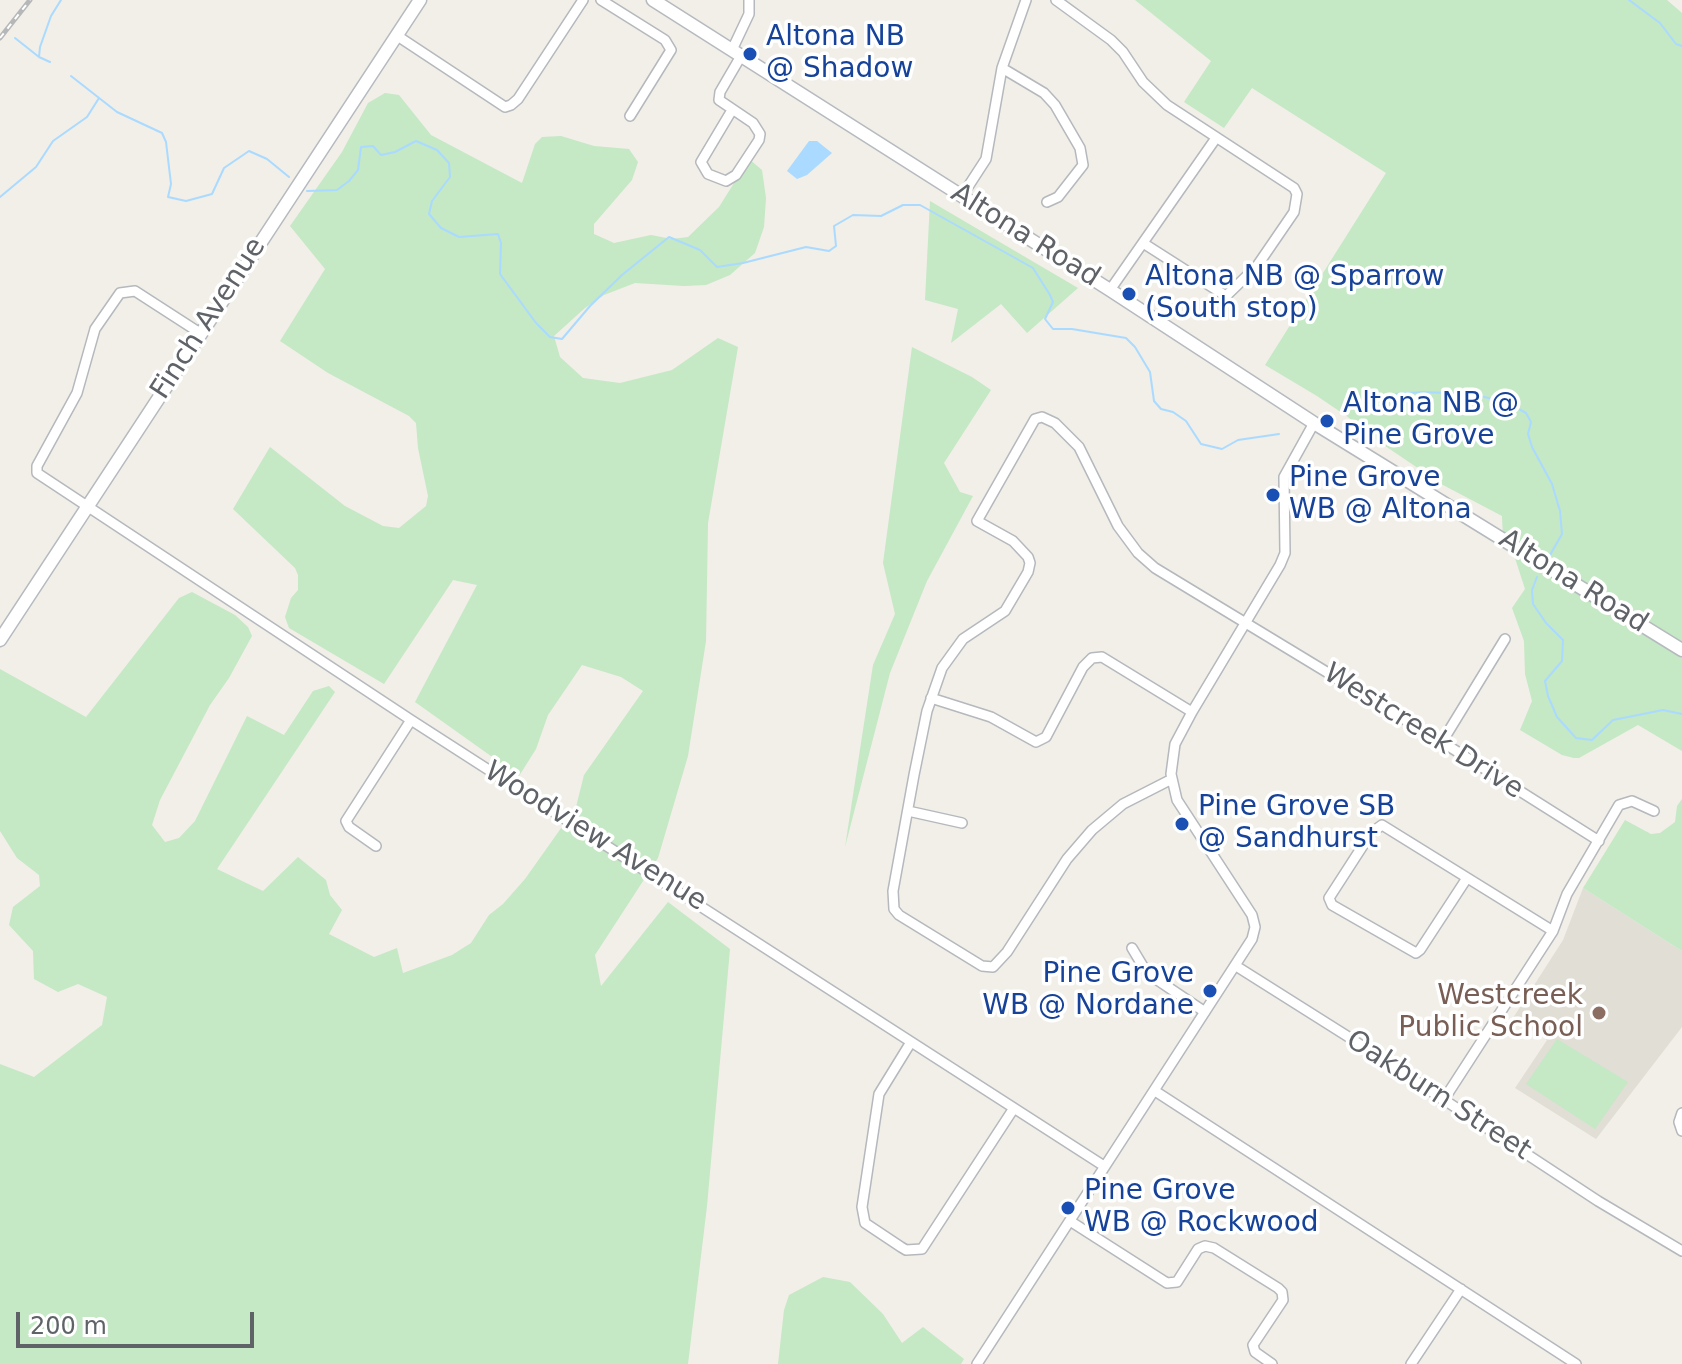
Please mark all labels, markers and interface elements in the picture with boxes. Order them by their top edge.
place label: Altona NB @ Shadow [766,21,913,87]
marker: Altona NB @ Shadow [741,45,759,63]
street label: Altona Road [944,177,1106,295]
street label: Finch Avenue [144,232,274,406]
place label: Altona NB @ Sparrow (South stop) [1145,261,1444,327]
marker: Altona NB @ Sparrow (South stop) [1120,285,1138,303]
place label: Altona NB @ Pine Grove [1343,388,1519,454]
marker: Altona NB @ Pine Grove [1318,412,1336,430]
place label: Pine Grove WB @ Altona [1289,462,1472,528]
marker: Pine Grove WB @ Altona [1264,486,1282,504]
street label: Altona Road [1492,523,1654,641]
street label: Westcreek Drive [1317,657,1529,807]
street label: Woodview Avenue [478,755,712,919]
place label: Pine Grove SB @ Sandhurst [1198,791,1395,857]
marker: Pine Grove SB @ Sandhurst [1173,815,1191,833]
place label: Pine Grove WB @ Nordane [982,958,1194,1024]
place label: Westcreek Public School [1398,980,1583,1046]
marker: Pine Grove WB @ Nordane [1201,982,1219,1000]
marker: Westcreek Public School [1590,1004,1608,1022]
street label: Oakburn Street [1339,1024,1537,1168]
place label: Pine Grove WB @ Rockwood [1084,1175,1319,1241]
marker: Pine Grove WB @ Rockwood [1059,1199,1077,1217]
scale bar [20,1296,258,1346]
text: 200 m [30,1312,107,1340]

